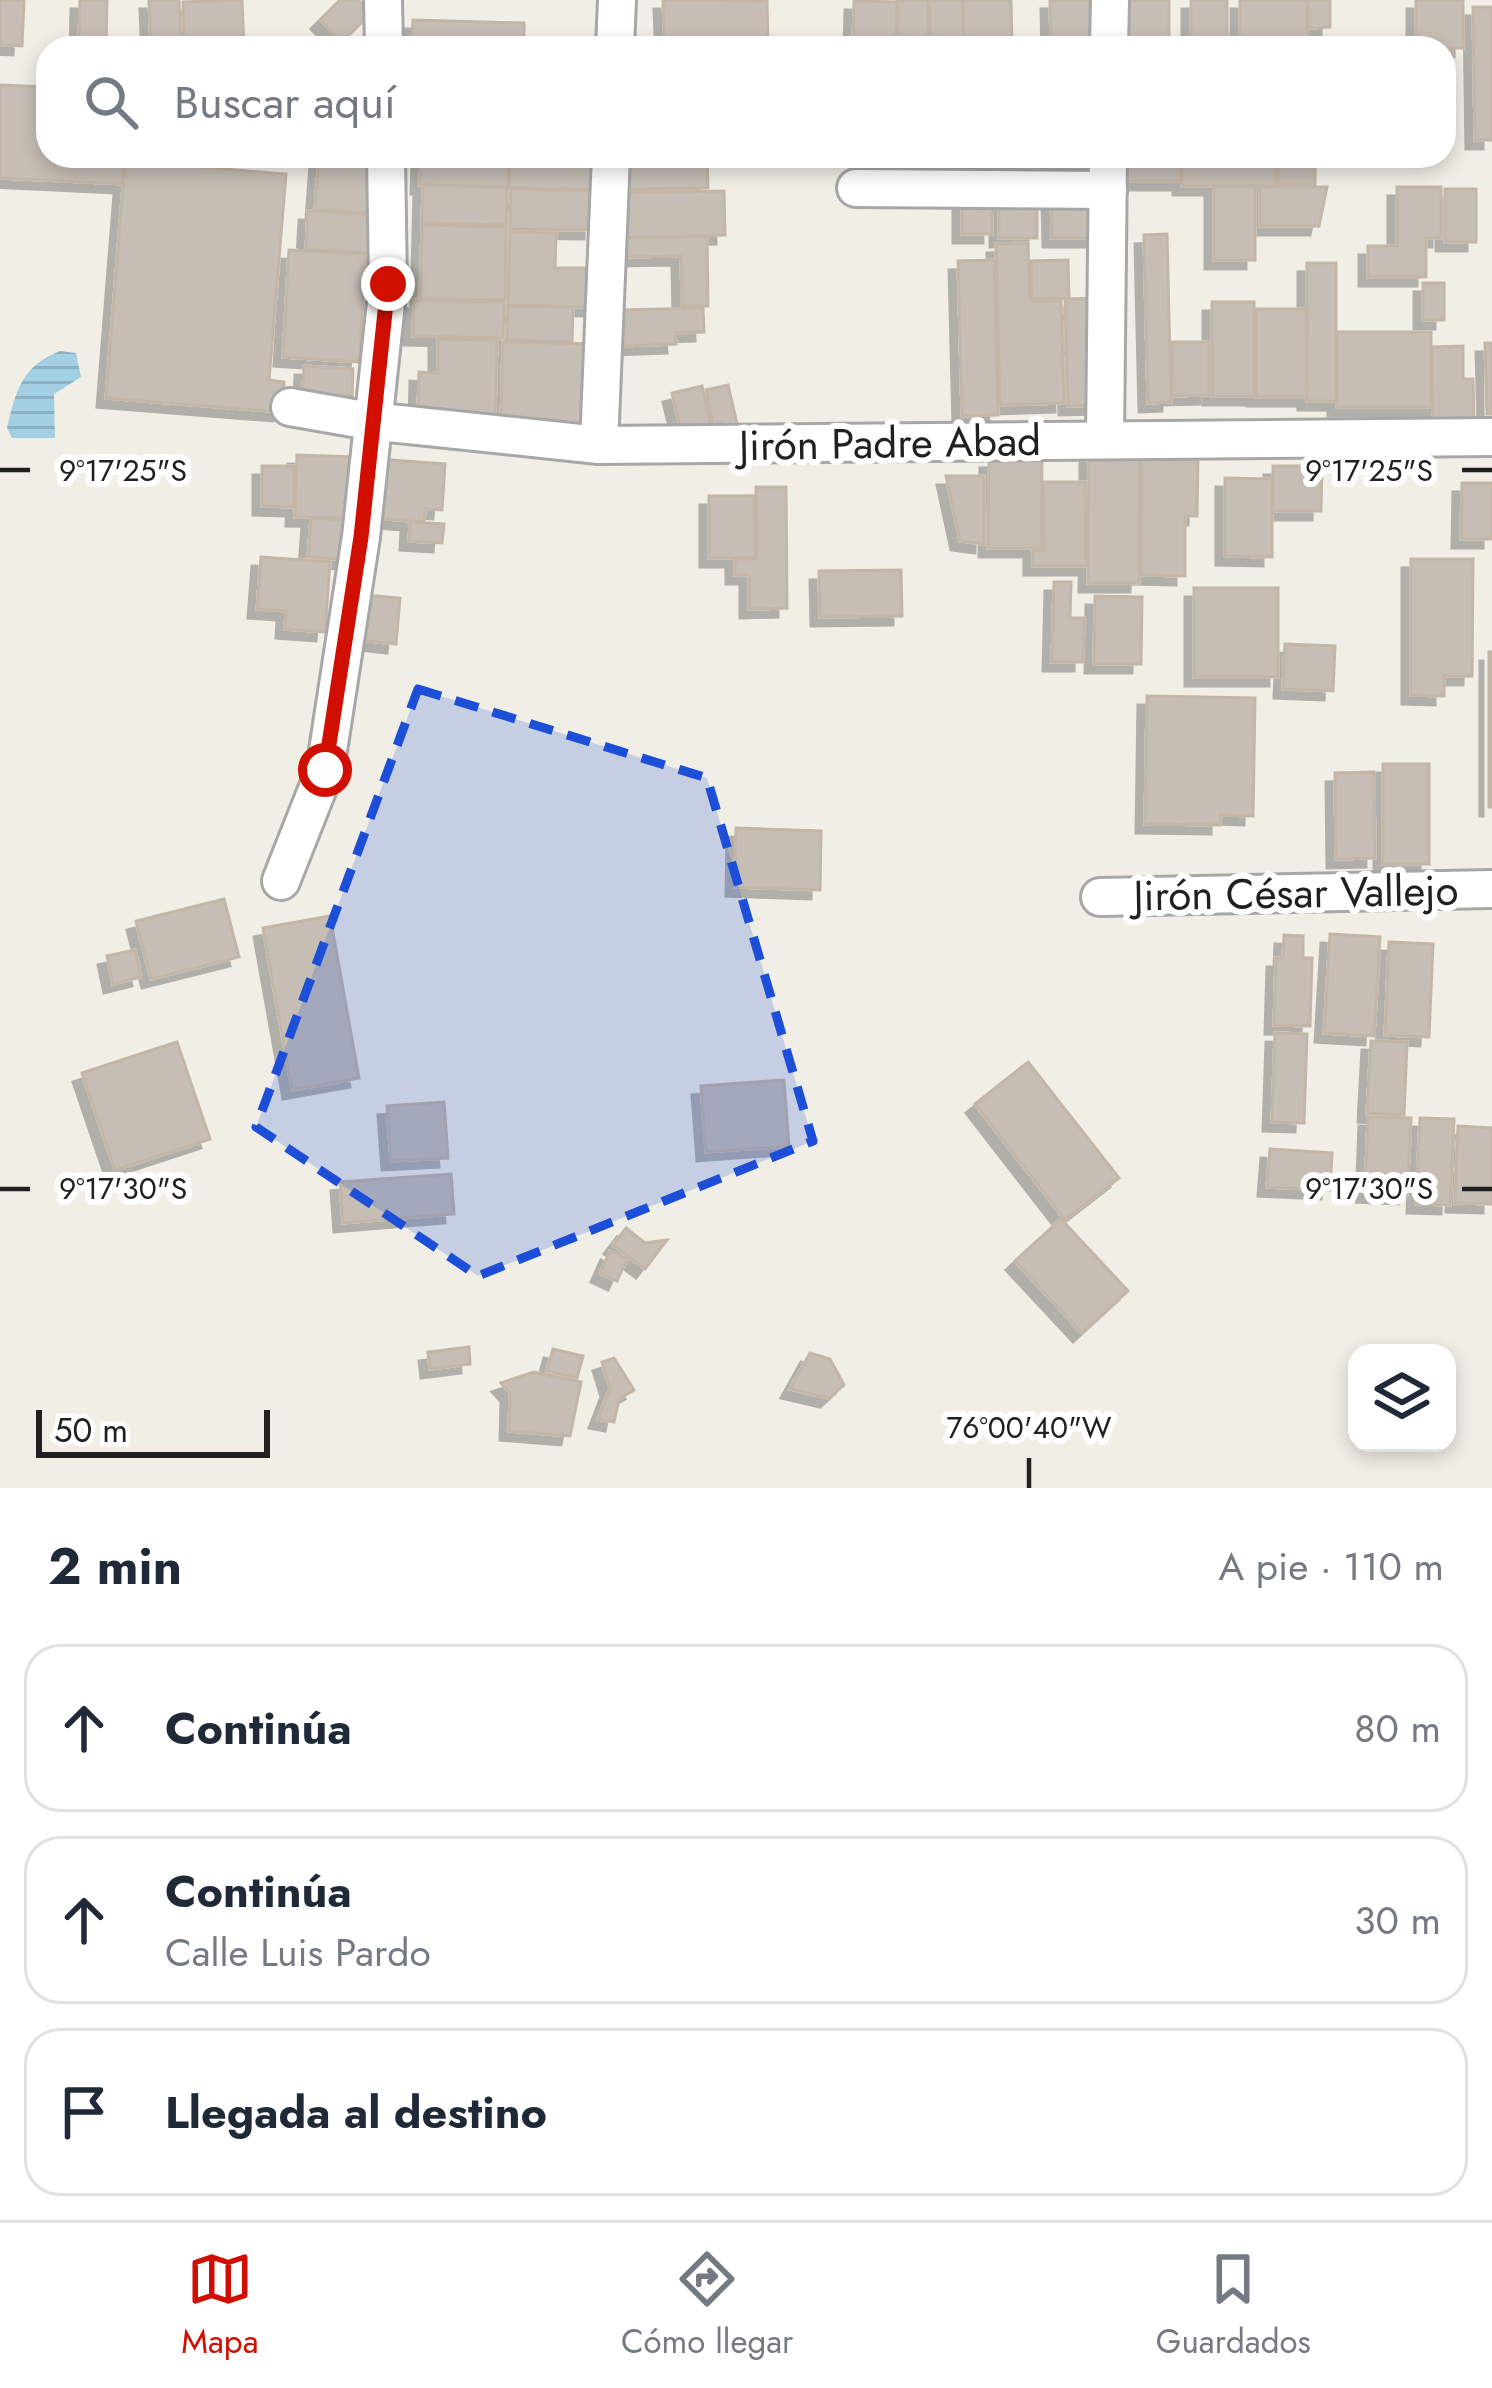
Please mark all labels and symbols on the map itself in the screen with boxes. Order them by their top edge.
route end [361,257,415,311]
street label: Jirón Padre Abad [733,410,1042,476]
text: 9°17'25"S [59,449,187,492]
text: 9°17'25"S [1305,449,1433,492]
route start [298,743,352,797]
street label: Jirón César Vallejo [1128,860,1459,926]
text: 9°17'30"S [59,1167,187,1210]
text: 9°17'30"S [1305,1167,1433,1210]
scale bar [36,1404,270,1457]
text: 76°00'40"W [946,1406,1112,1449]

